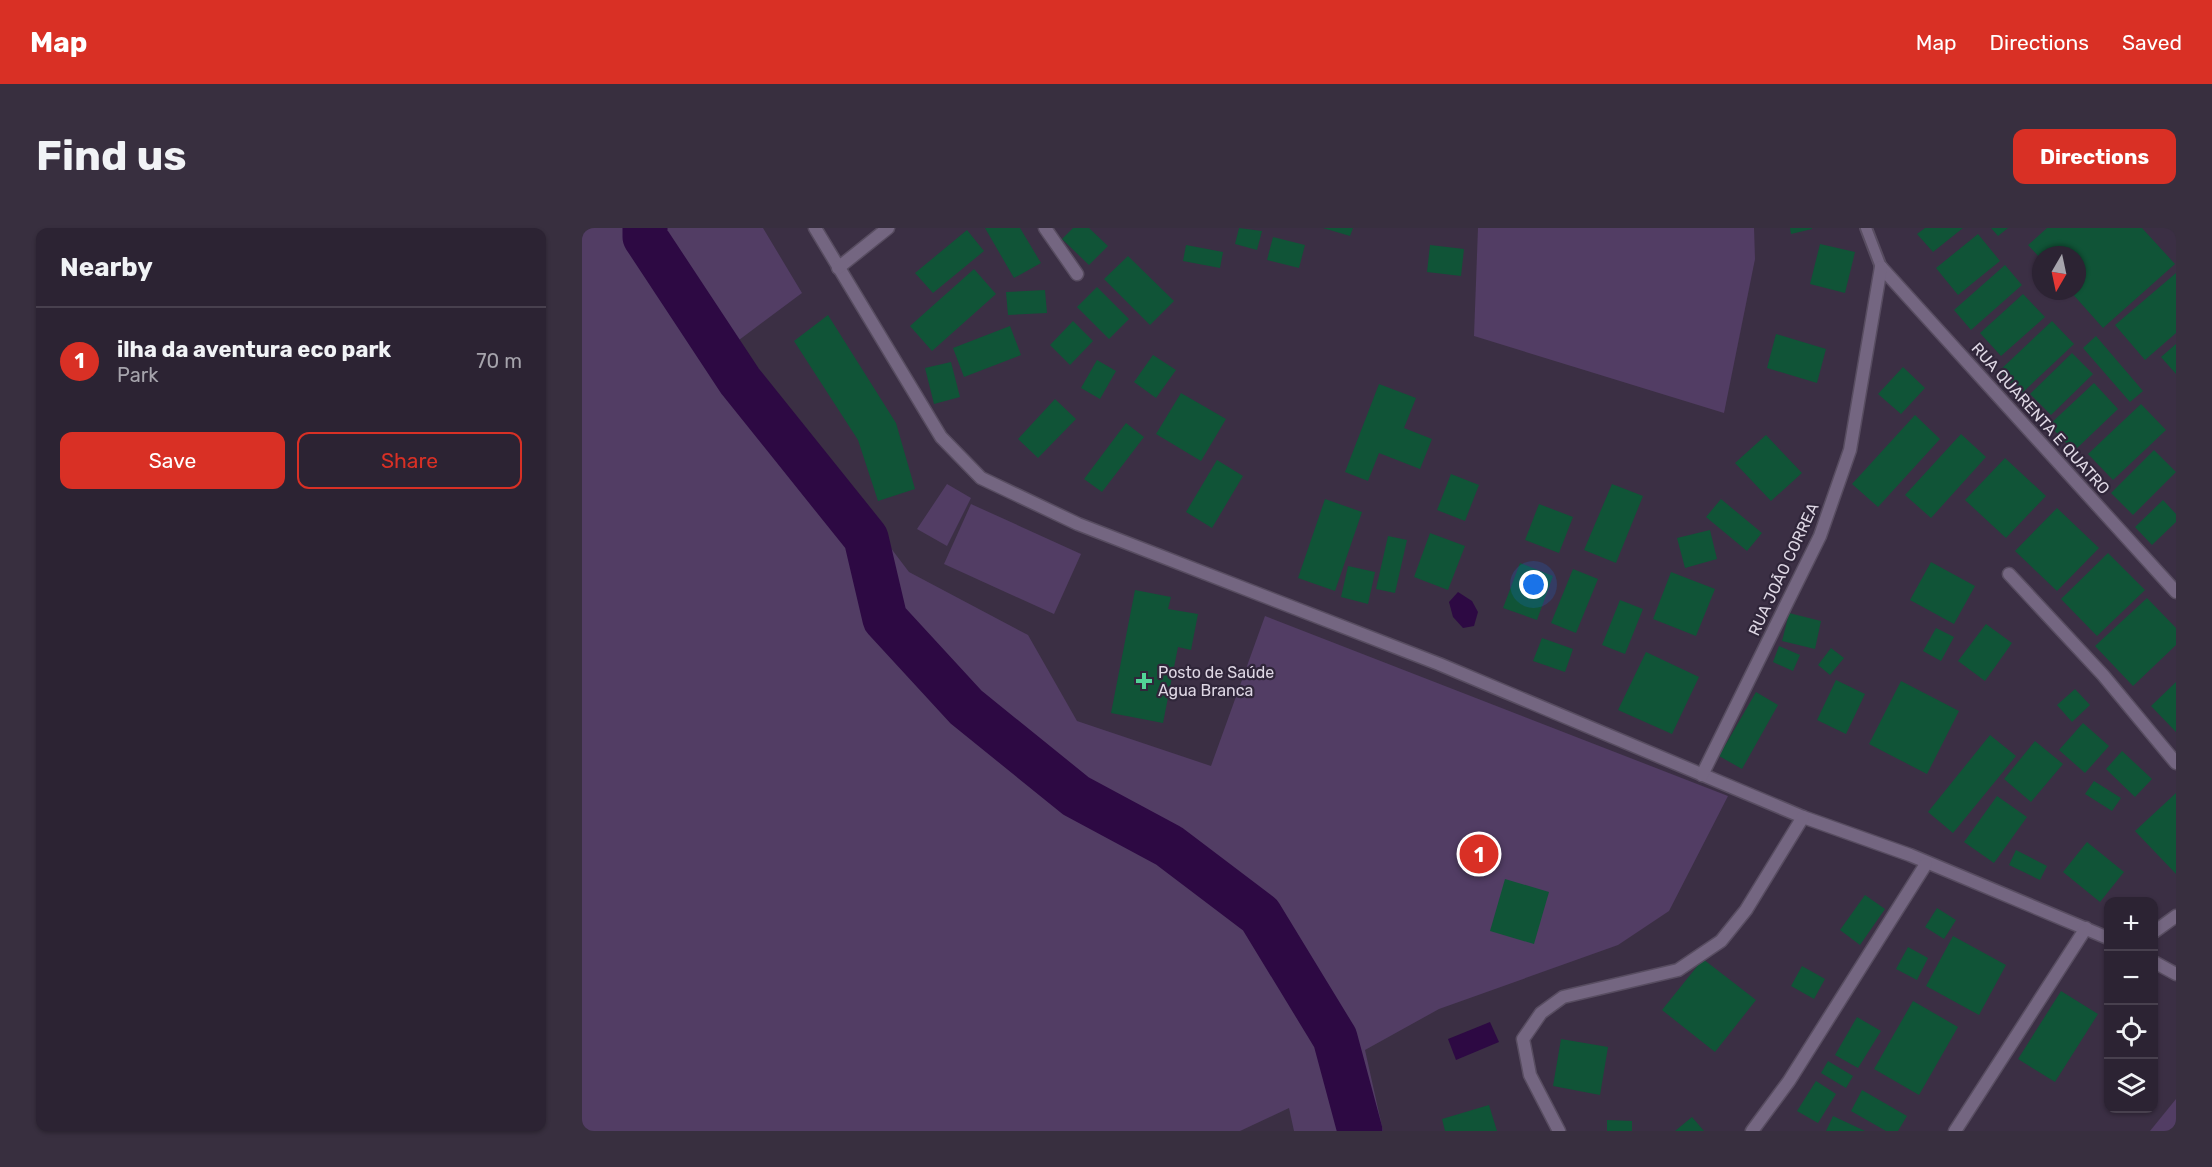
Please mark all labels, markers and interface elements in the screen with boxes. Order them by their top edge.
text: Map [30,26,87,59]
text: Map [1916,30,1957,55]
text: Directions [1990,30,2089,55]
text: Saved [2122,30,2182,55]
button: Directions [2013,129,2176,184]
text: Find us [36,131,187,181]
north arrow [2032,246,2086,300]
text: Nearby [60,252,153,283]
text: ilha da aventura eco park [117,336,391,363]
street label: RUA QUARENTA E QUATRO [1968,339,2114,498]
text: 1 [75,349,84,373]
text: 70 m [476,349,522,373]
text: Park [117,363,159,387]
button: Save [60,432,285,489]
button: Share [297,432,522,489]
street label: RUA JOÃO CORREA [1744,499,1823,639]
your location [1519,570,1548,599]
place label: Posto de Saúde Agua Branca [1158,663,1274,700]
marker: Posto de Saúde Agua Branca [1135,672,1153,690]
pin: 1 [1460,832,1498,876]
map controls [2104,897,2158,1113]
button: + [2104,897,2158,951]
button: − [2104,951,2158,1005]
button: locate [2104,1005,2158,1059]
button: layers [2104,1059,2158,1113]

